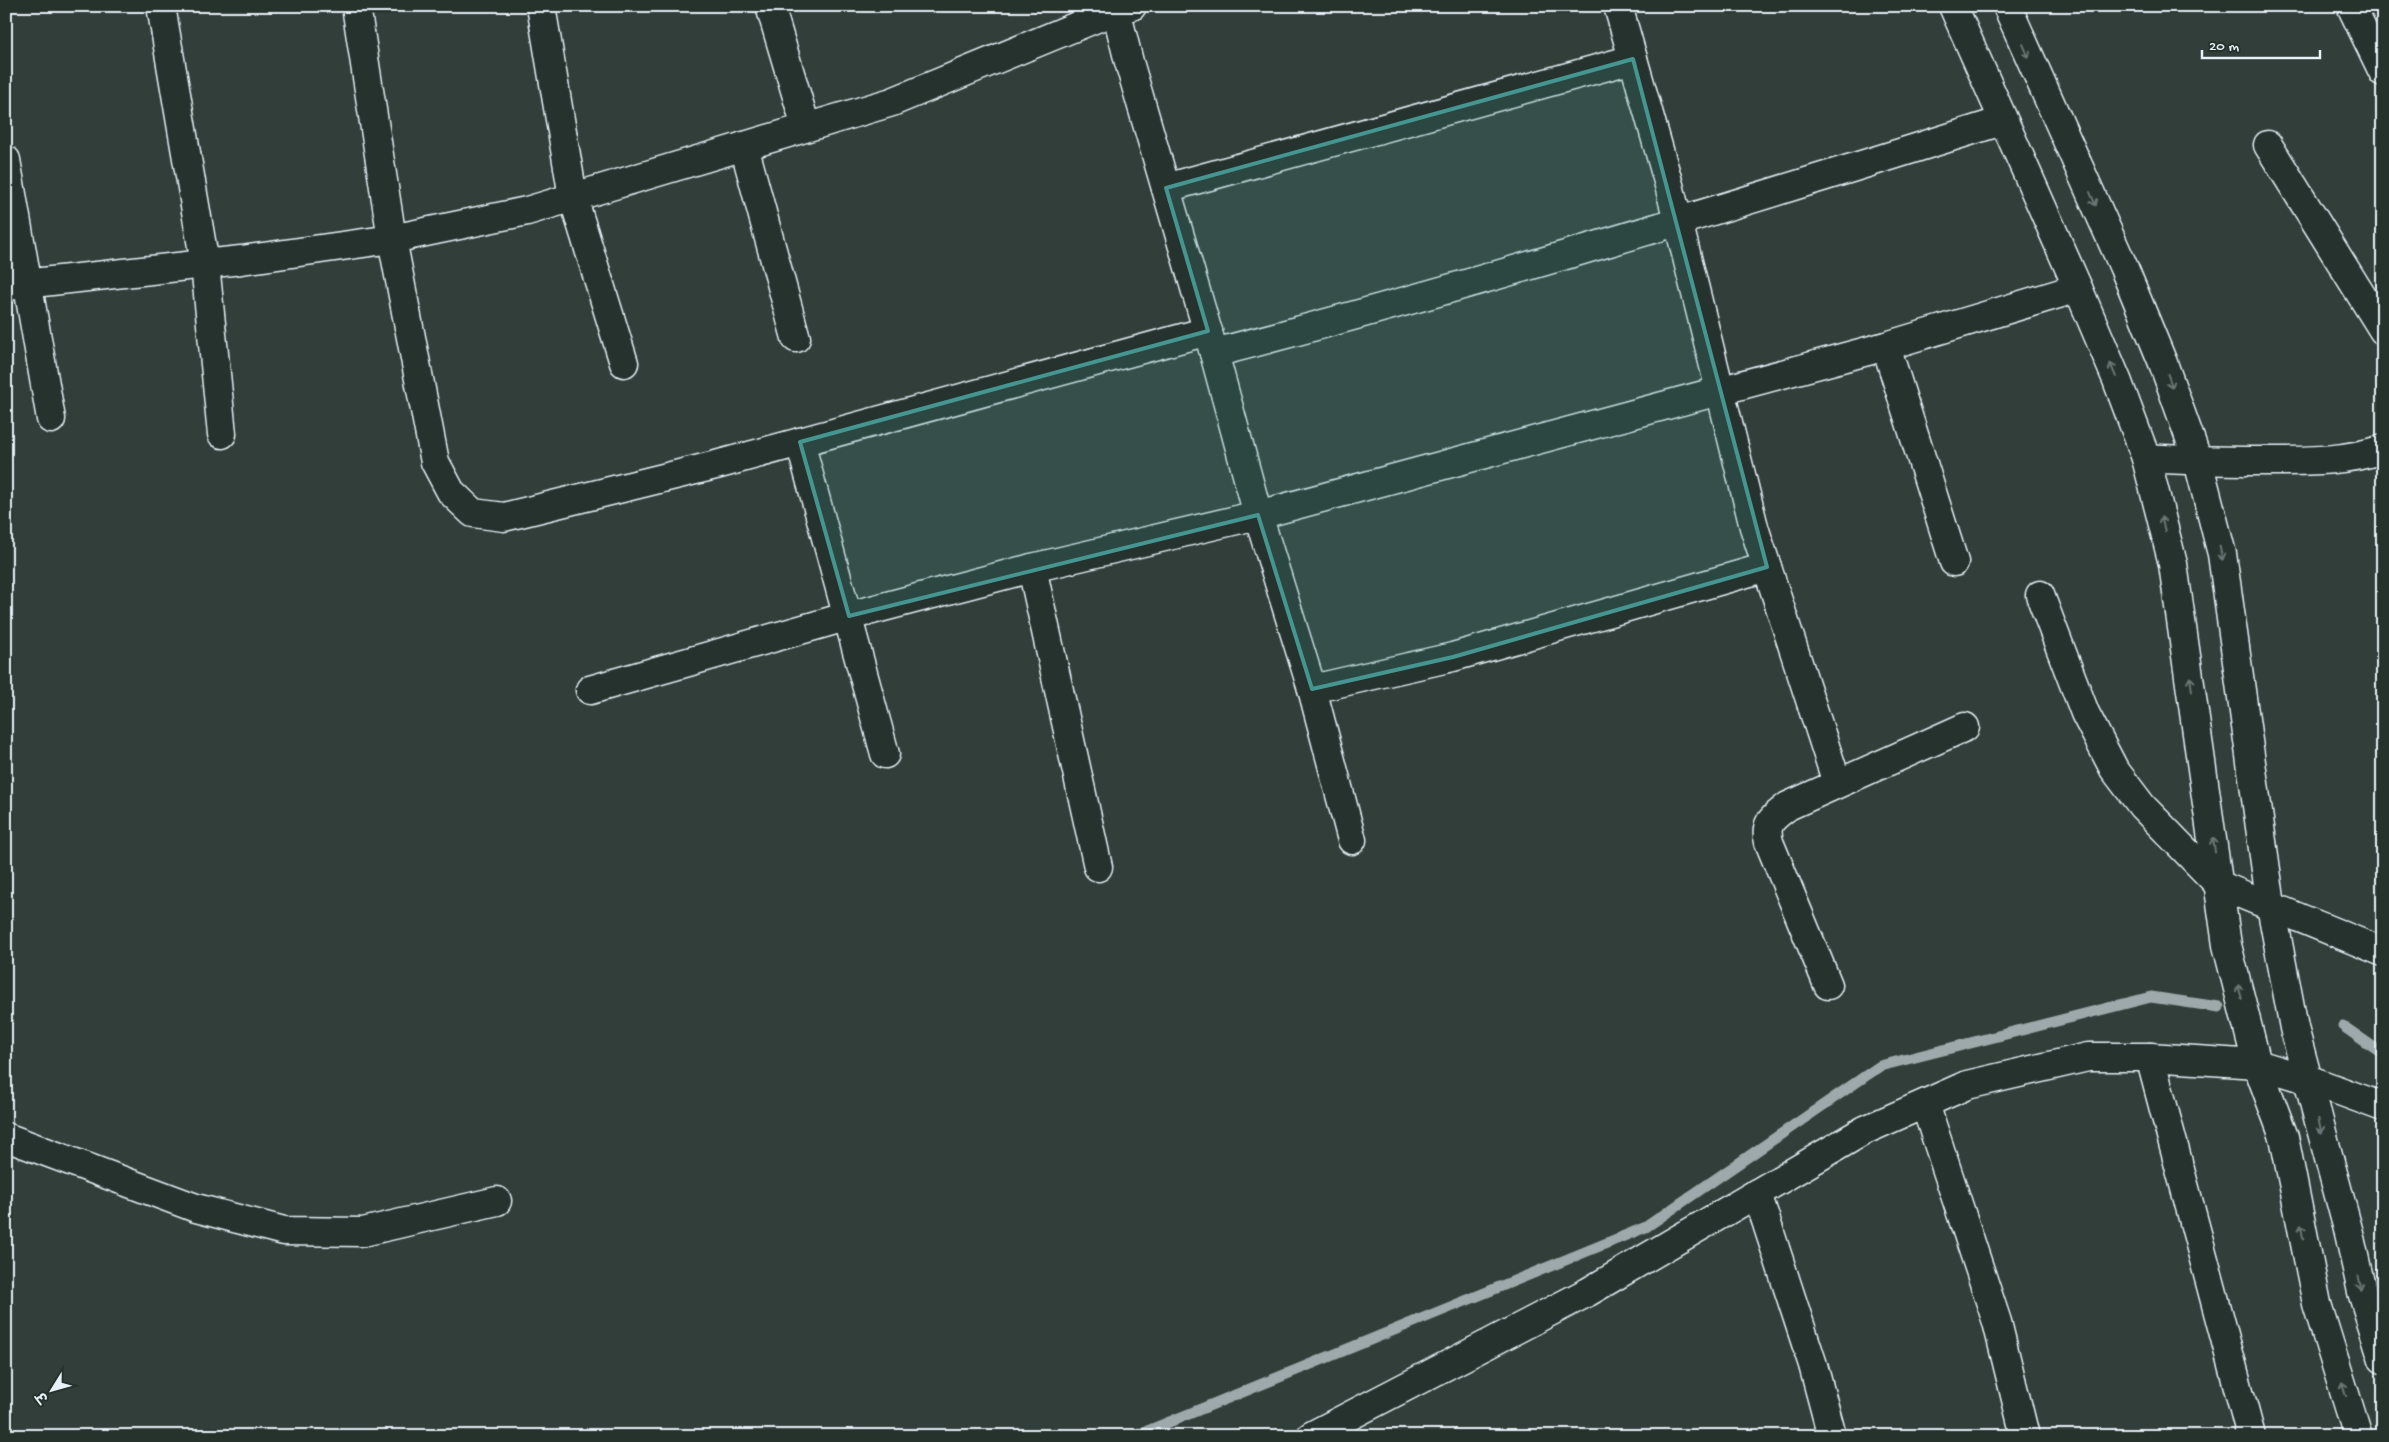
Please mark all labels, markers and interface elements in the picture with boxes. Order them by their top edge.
scale bar [2202,28,2319,60]
text: 20 m [2209,38,2239,56]
one-way arrow [2022,43,2032,58]
one-way arrow [2089,191,2099,206]
one-way arrow [2107,363,2117,378]
one-way arrow [2165,373,2175,389]
one-way arrow [2158,517,2167,533]
one-way arrow [2217,545,2227,561]
one-way arrow [2186,676,2196,692]
one-way arrow [2208,837,2218,853]
one-way arrow [2235,984,2244,1000]
one-way arrow [2316,1117,2326,1133]
one-way arrow [2296,1225,2306,1241]
one-way arrow [2356,1275,2365,1291]
north arrow [28,1364,78,1414]
one-way arrow [2338,1382,2348,1398]
text: उ [33,1386,54,1407]

